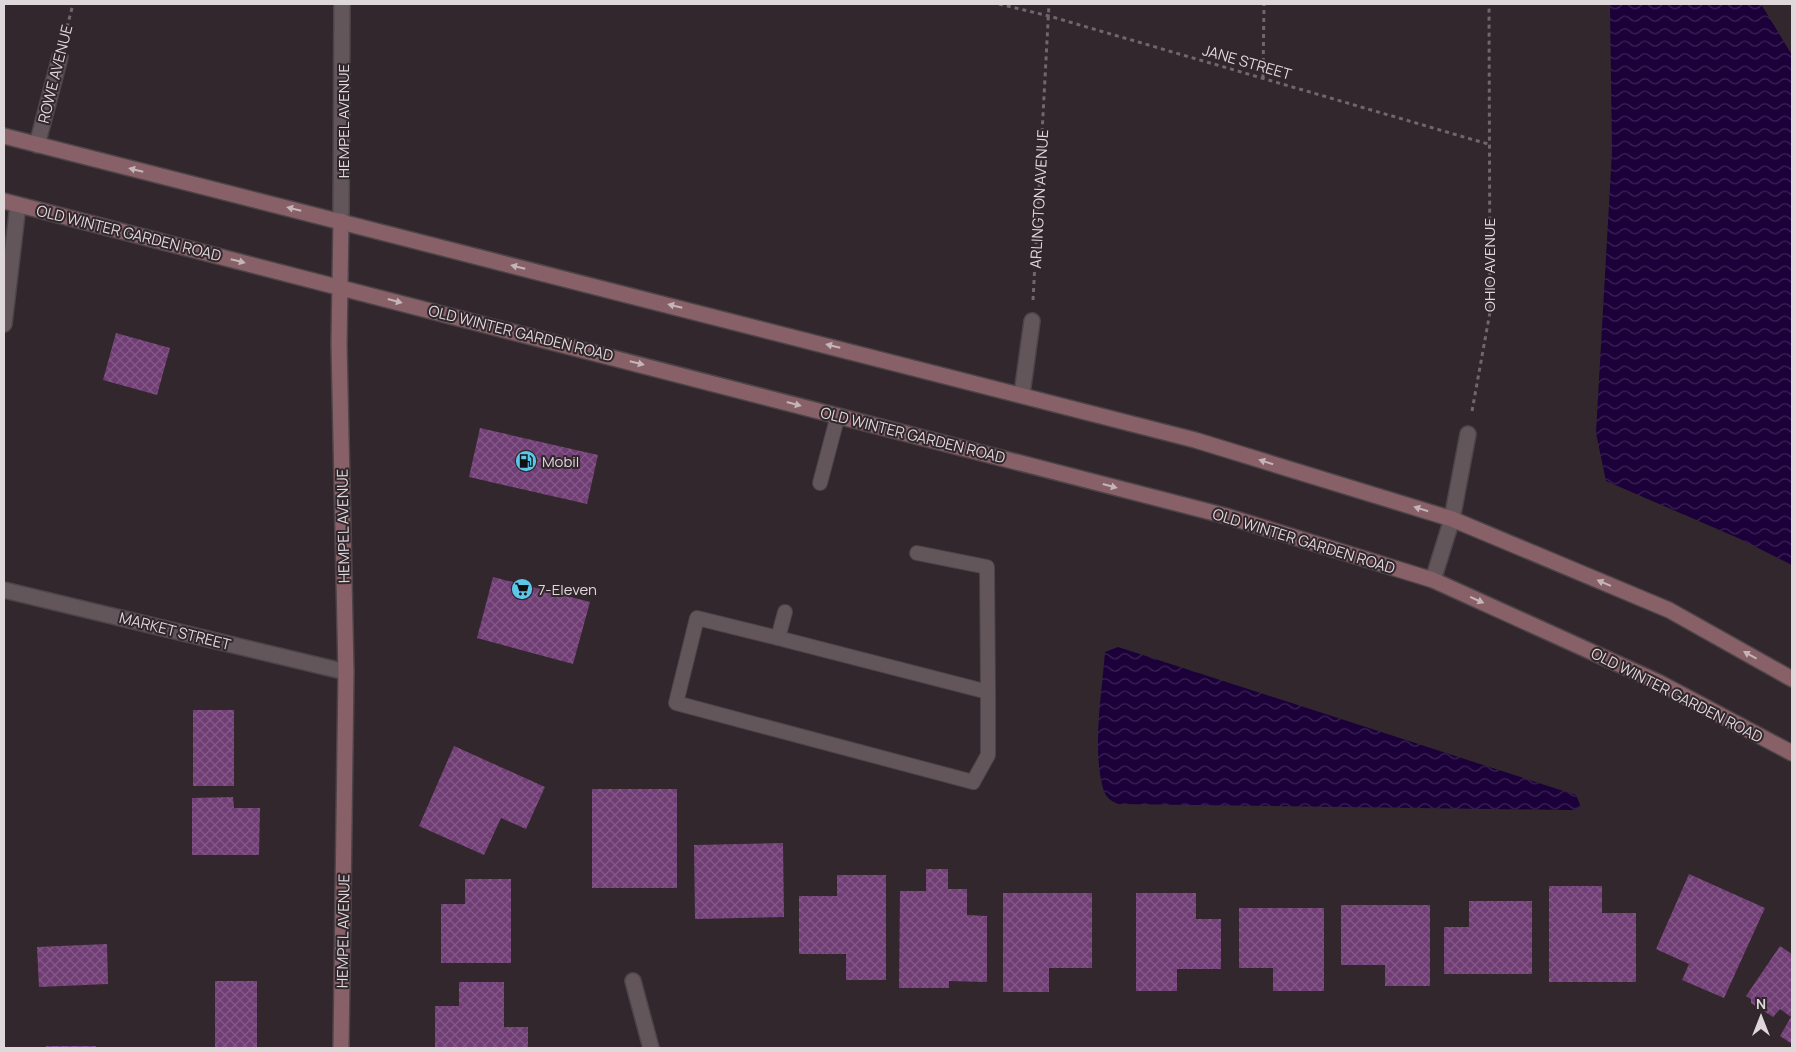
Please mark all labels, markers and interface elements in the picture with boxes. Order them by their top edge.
street label: ROWE AVENUE [33,23,77,125]
street label: JANE STREET [1200,39,1294,85]
street label: HEMPEL AVENUE [333,64,354,178]
street label: ARLINGTON AVENUE [1025,129,1053,269]
one-way arrow [129,165,144,173]
street label: OLD WINTER GARDEN ROAD [34,200,224,266]
one-way arrow [287,205,302,213]
street label: OHIO AVENUE [1479,218,1500,312]
one-way arrow [230,257,245,265]
one-way arrow [510,262,525,270]
one-way arrow [388,297,403,305]
street label: OLD WINTER GARDEN ROAD [426,300,616,366]
one-way arrow [668,302,683,310]
one-way arrow [825,342,840,350]
one-way arrow [630,359,645,367]
one-way arrow [787,400,802,408]
street label: OLD WINTER GARDEN ROAD [818,402,1008,468]
fuel station icon: Mobil [514,449,538,473]
place label: Mobil [542,451,579,472]
one-way arrow [1258,457,1273,465]
street label: HEMPEL AVENUE [332,469,354,583]
one-way arrow [1102,482,1117,490]
street label: OLD WINTER GARDEN ROAD [1210,503,1398,579]
one-way arrow [1414,505,1429,513]
supermarket icon: 7-Eleven [510,577,534,601]
place label: 7-Eleven [538,579,597,600]
one-way arrow [1597,579,1612,586]
one-way arrow [1470,596,1484,604]
street label: MARKET STREET [117,607,233,655]
street label: OLD WINTER GARDEN ROAD [1588,643,1766,747]
one-way arrow [1743,651,1756,660]
street label: HEMPEL AVENUE [332,874,354,988]
north arrow [1736,992,1786,1042]
text: N [1756,994,1766,1013]

